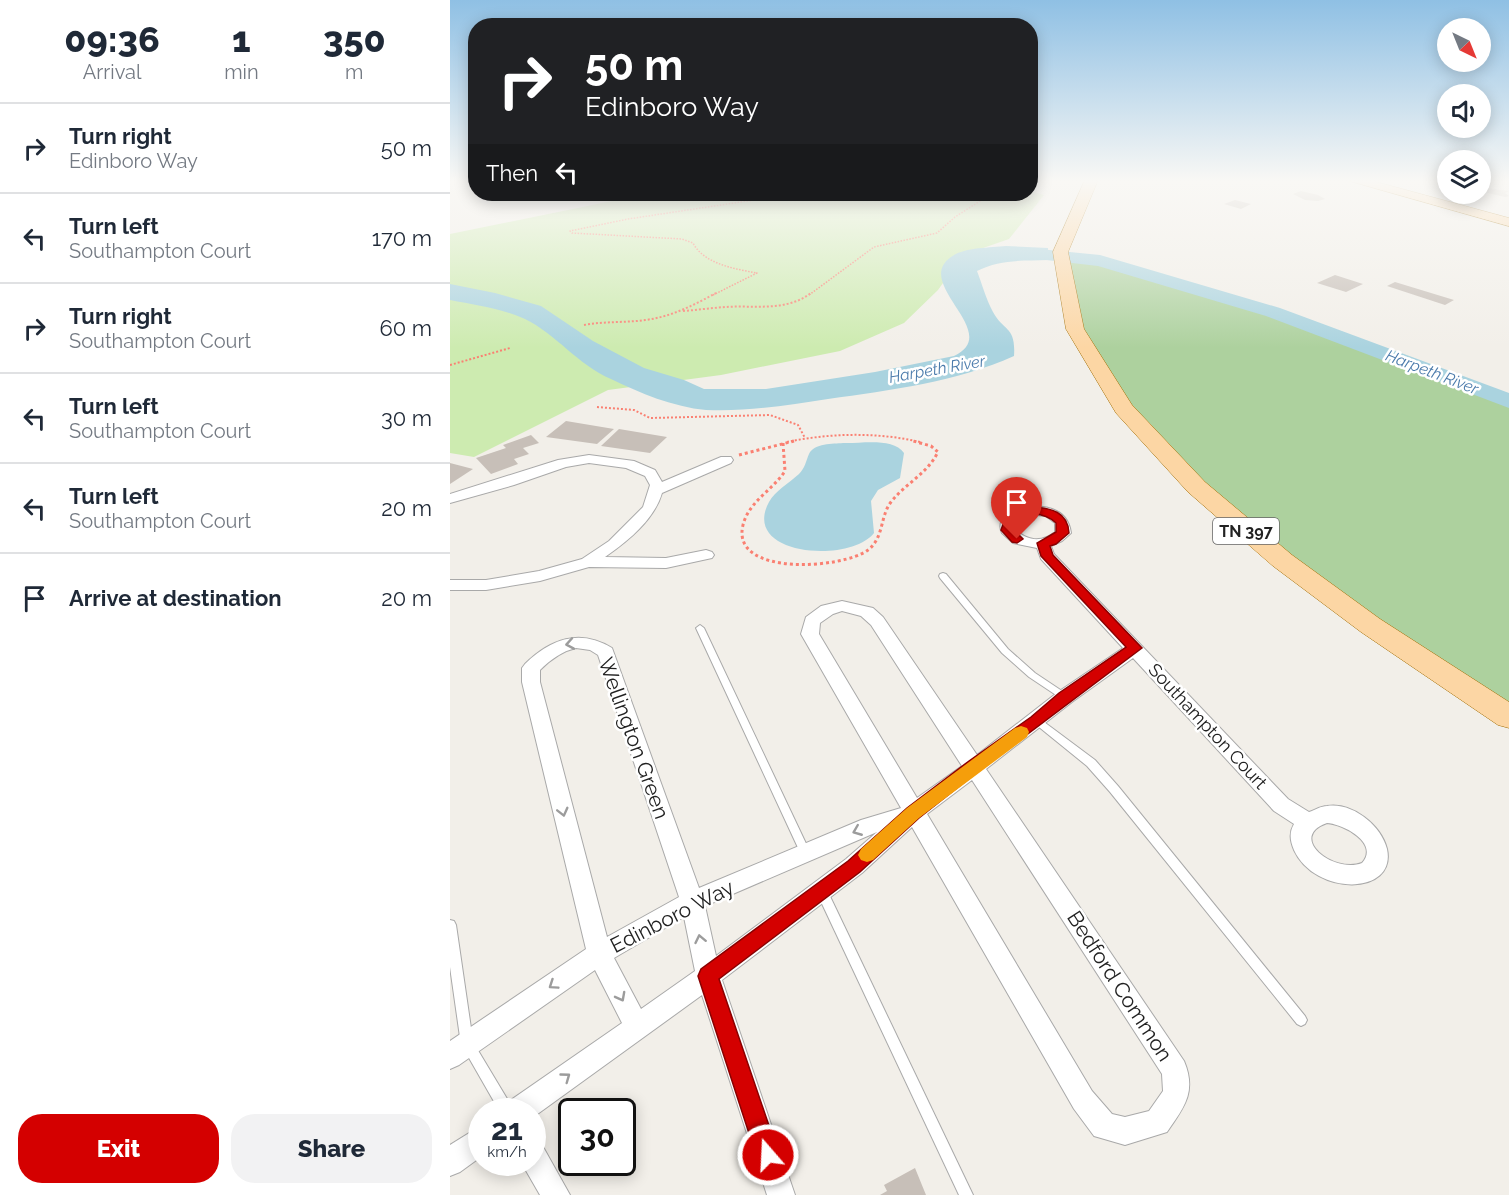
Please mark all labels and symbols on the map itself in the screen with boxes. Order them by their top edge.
north arrow [1437,18,1491,72]
water label: Harpeth River [1383,346,1481,399]
water label: Harpeth River [887,351,987,387]
pin [991,477,1042,539]
road number: TN 397 [1213,518,1279,544]
one-way arrow [565,637,574,649]
street label: Wellington Green [593,654,675,822]
street label: Southampton Court [1144,659,1272,793]
one-way arrow [556,807,569,817]
one-way arrow [853,824,864,836]
street label: Edinboro Way [606,874,738,958]
street label: Bedford Common [1062,906,1178,1066]
one-way arrow [694,935,707,945]
one-way arrow [549,978,560,989]
one-way arrow [614,991,626,1002]
one-way arrow [559,1074,570,1085]
speed limit sign: 30 [558,1098,636,1176]
position arrow [736,1123,800,1187]

